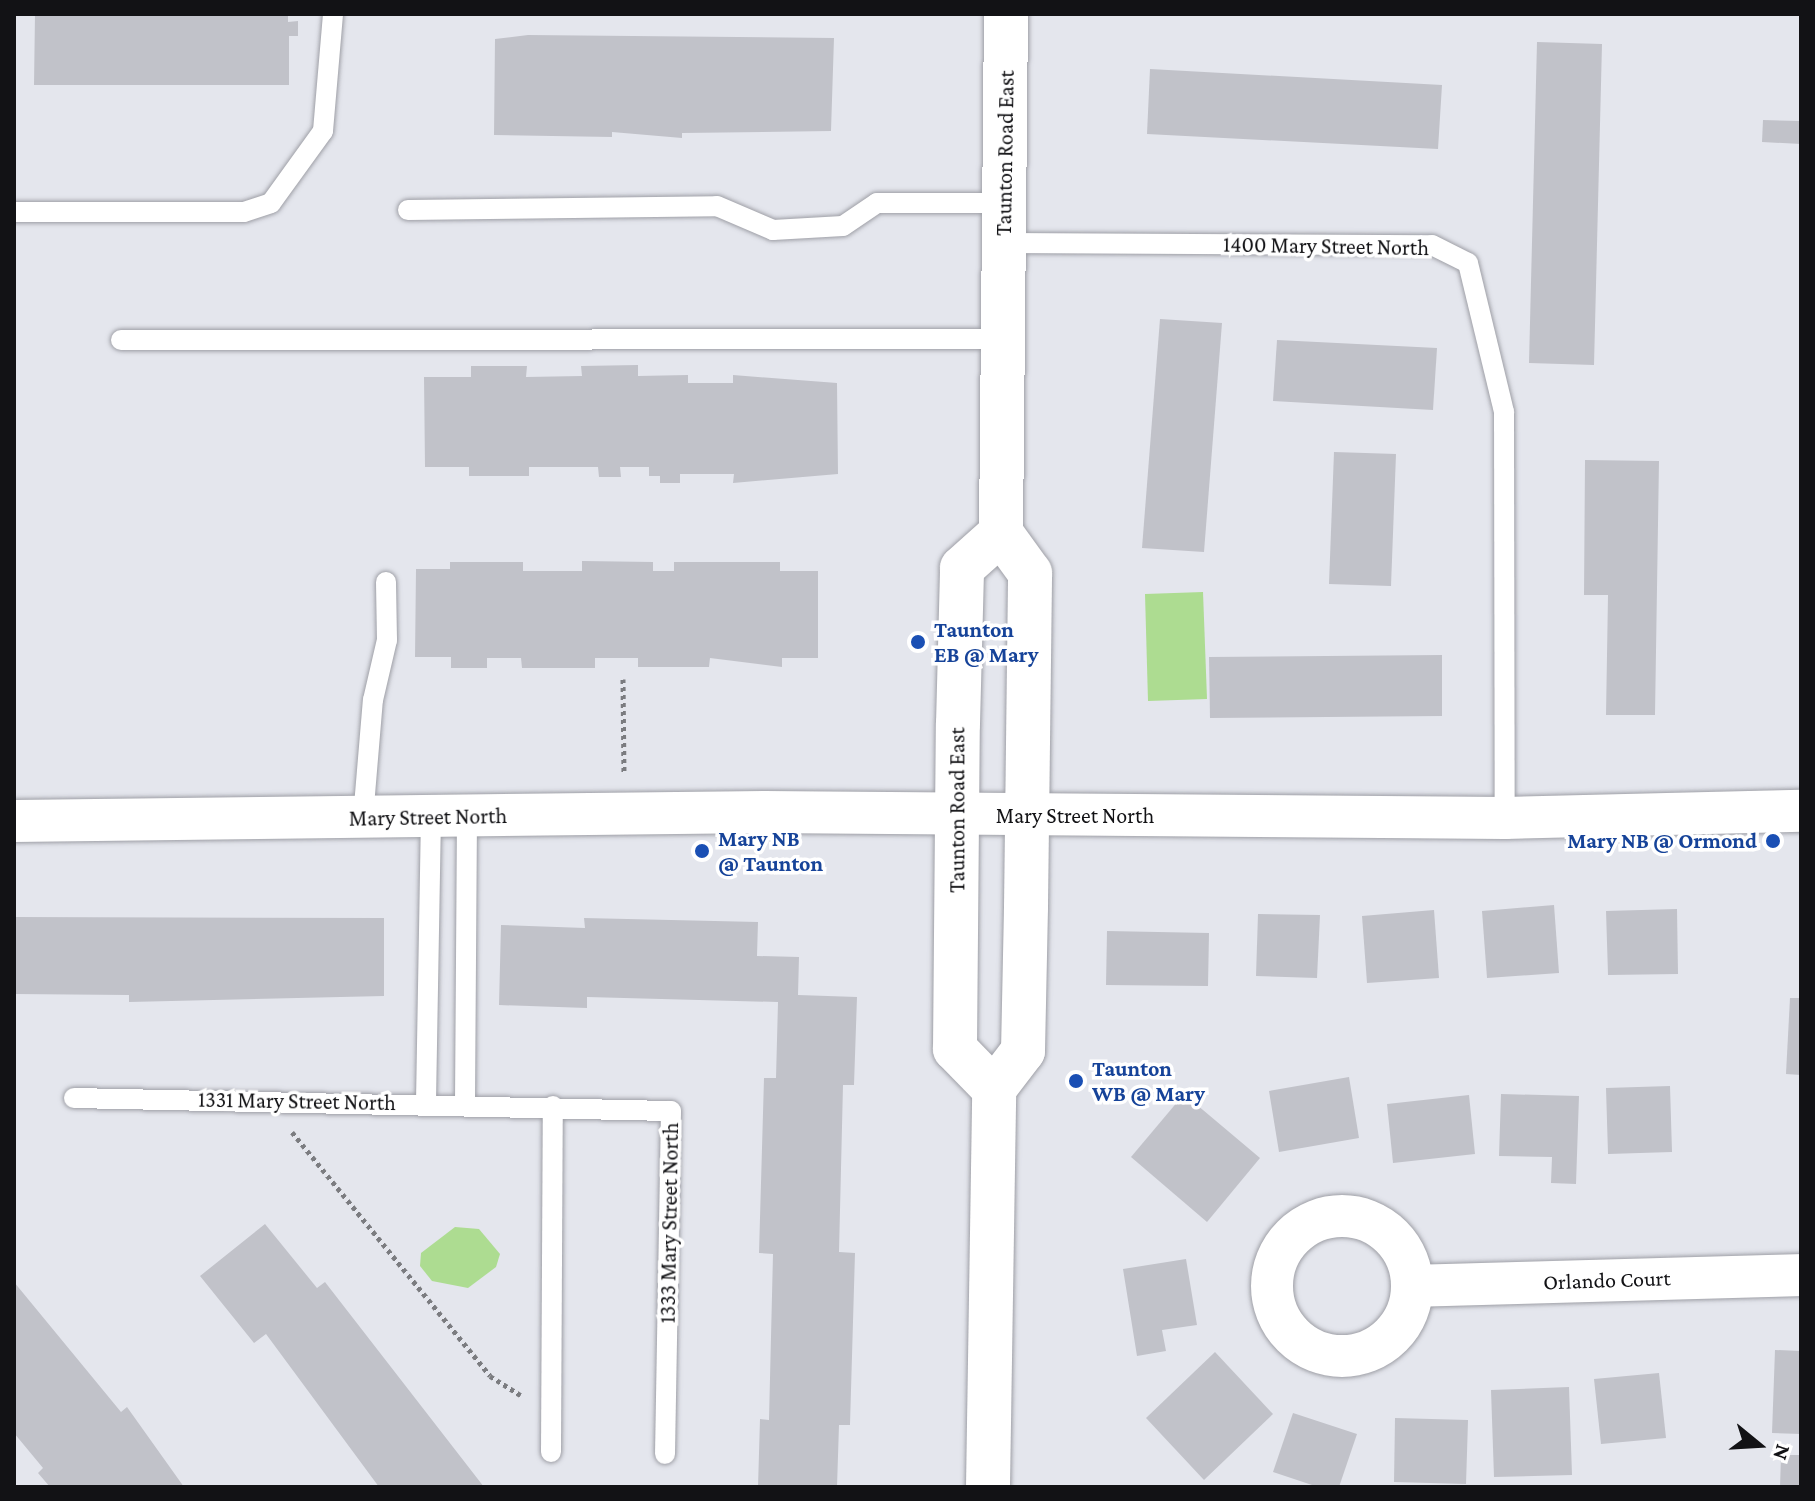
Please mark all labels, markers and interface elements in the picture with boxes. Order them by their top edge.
street label: Taunton Road East [990,70,1020,236]
street label: 1400 Mary Street North [1223,231,1429,261]
place label: Taunton EB @ Mary [934,616,1038,668]
marker: Taunton EB @ Mary [909,633,927,651]
street label: Taunton Road East [944,727,970,893]
street label: Mary Street North [349,802,507,832]
street label: Mary Street North [996,803,1154,829]
place label: Mary NB @ Taunton [718,825,823,876]
place label: Mary NB @ Ormond [1567,828,1757,854]
marker: Mary NB @ Ormond [1764,832,1782,850]
marker: Mary NB @ Taunton [693,842,711,860]
place label: Taunton WB @ Mary [1092,1055,1205,1106]
marker: Taunton WB @ Mary [1067,1072,1085,1090]
street label: 1331 Mary Street North [198,1086,396,1116]
street label: 1333 Mary Street North [654,1122,684,1324]
street label: Orlando Court [1543,1265,1671,1295]
north arrow [1719,1405,1799,1485]
text: N [1768,1442,1797,1464]

